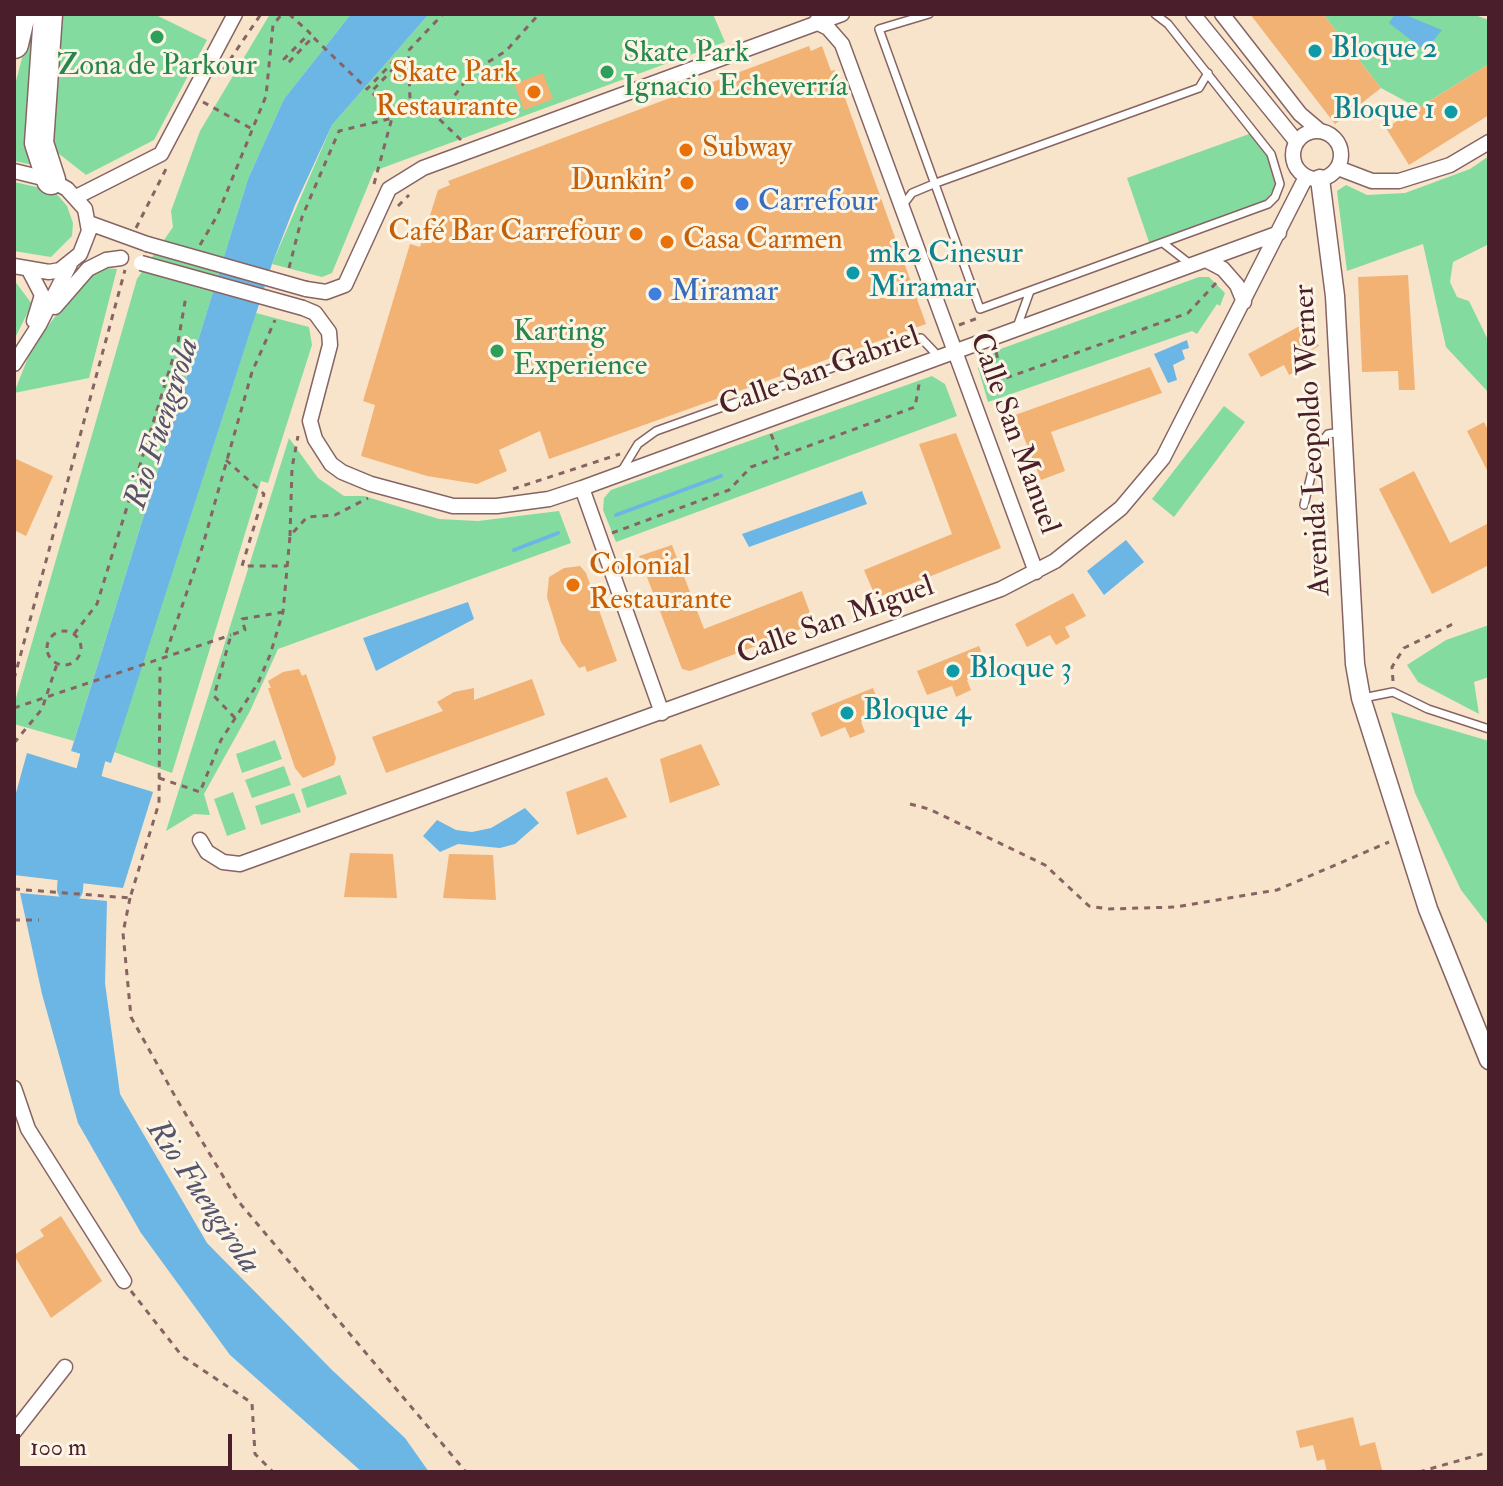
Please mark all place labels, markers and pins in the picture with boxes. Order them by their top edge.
marker: Zona de Parkour [148,28,166,46]
place label: Bloque 2 [1331,33,1438,69]
place label: Skate Park Ignacio Echeverría [623,37,848,108]
marker: Bloque 2 [1306,42,1324,60]
place label: Zona de Parkour [57,50,257,86]
place label: Skate Park Restaurante [375,57,518,128]
marker: Skate Park Ignacio Echeverría [598,63,616,81]
marker: Skate Park Restaurante [525,83,543,101]
place label: Bloque 1 [1333,94,1435,130]
marker: Bloque 1 [1442,103,1460,121]
place label: Subway [702,132,792,168]
marker: Subway [677,141,695,159]
place label: Dunkin' [570,165,671,201]
marker: Dunkin' [678,174,696,192]
place label: Carrefour [758,186,878,222]
marker: Carrefour [733,195,751,213]
place label: Café Bar Carrefour [388,216,620,252]
place label: Casa Carmen [683,224,843,260]
marker: Café Bar Carrefour [627,225,645,243]
marker: Casa Carmen [658,233,676,251]
place label: mk2 Cinesur Miramar [869,238,1023,308]
marker: mk2 Cinesur Miramar [844,264,862,282]
place label: Miramar [671,276,778,312]
marker: Miramar [646,285,664,303]
place label: Karting Experience [513,316,647,386]
marker: Karting Experience [488,342,506,360]
place label: Colonial Restaurante [589,550,732,620]
marker: Colonial Restaurante [564,576,582,594]
place label: Bloque 3 [969,653,1072,689]
marker: Bloque 3 [944,662,962,680]
place label: Bloque 4 [863,695,971,731]
marker: Bloque 4 [838,704,856,722]

